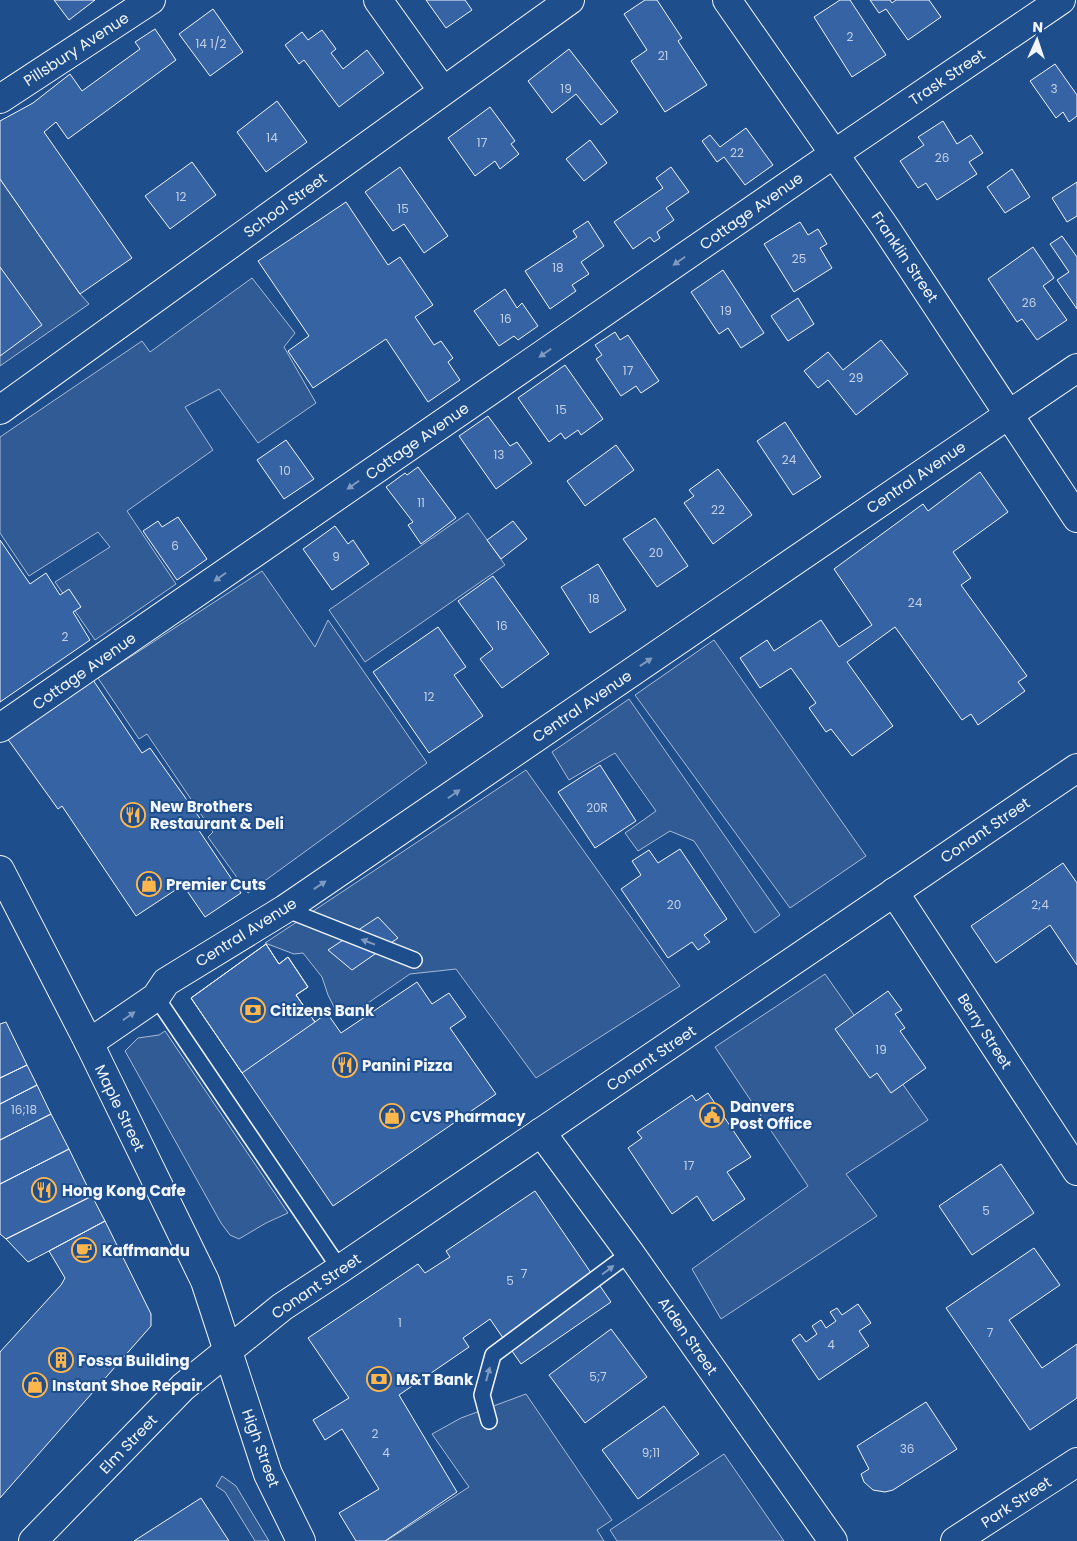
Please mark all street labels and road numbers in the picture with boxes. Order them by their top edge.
street label: Pillsbury Avenue [19,7,133,91]
street label: Trask Street [905,44,989,110]
street label: Cottage Avenue [695,167,807,255]
street label: School Street [239,168,331,242]
street label: Franklin Street [867,207,943,307]
street label: Cottage Avenue [361,397,473,485]
street label: Central Avenue [862,436,970,518]
street label: Cottage Avenue [28,627,140,715]
street label: Central Avenue [528,665,636,747]
street label: Conant Street [936,792,1034,868]
street label: Central Avenue [191,892,301,972]
street label: Berry Street [953,989,1017,1073]
street label: Conant Street [602,1020,700,1096]
street label: Maple Street [90,1061,150,1155]
street label: Conant Street [267,1248,365,1324]
street label: Alden Street [653,1293,723,1379]
street label: High Street [237,1406,285,1490]
street label: Elm Street [94,1410,162,1478]
street label: Park Street [977,1471,1055,1533]

